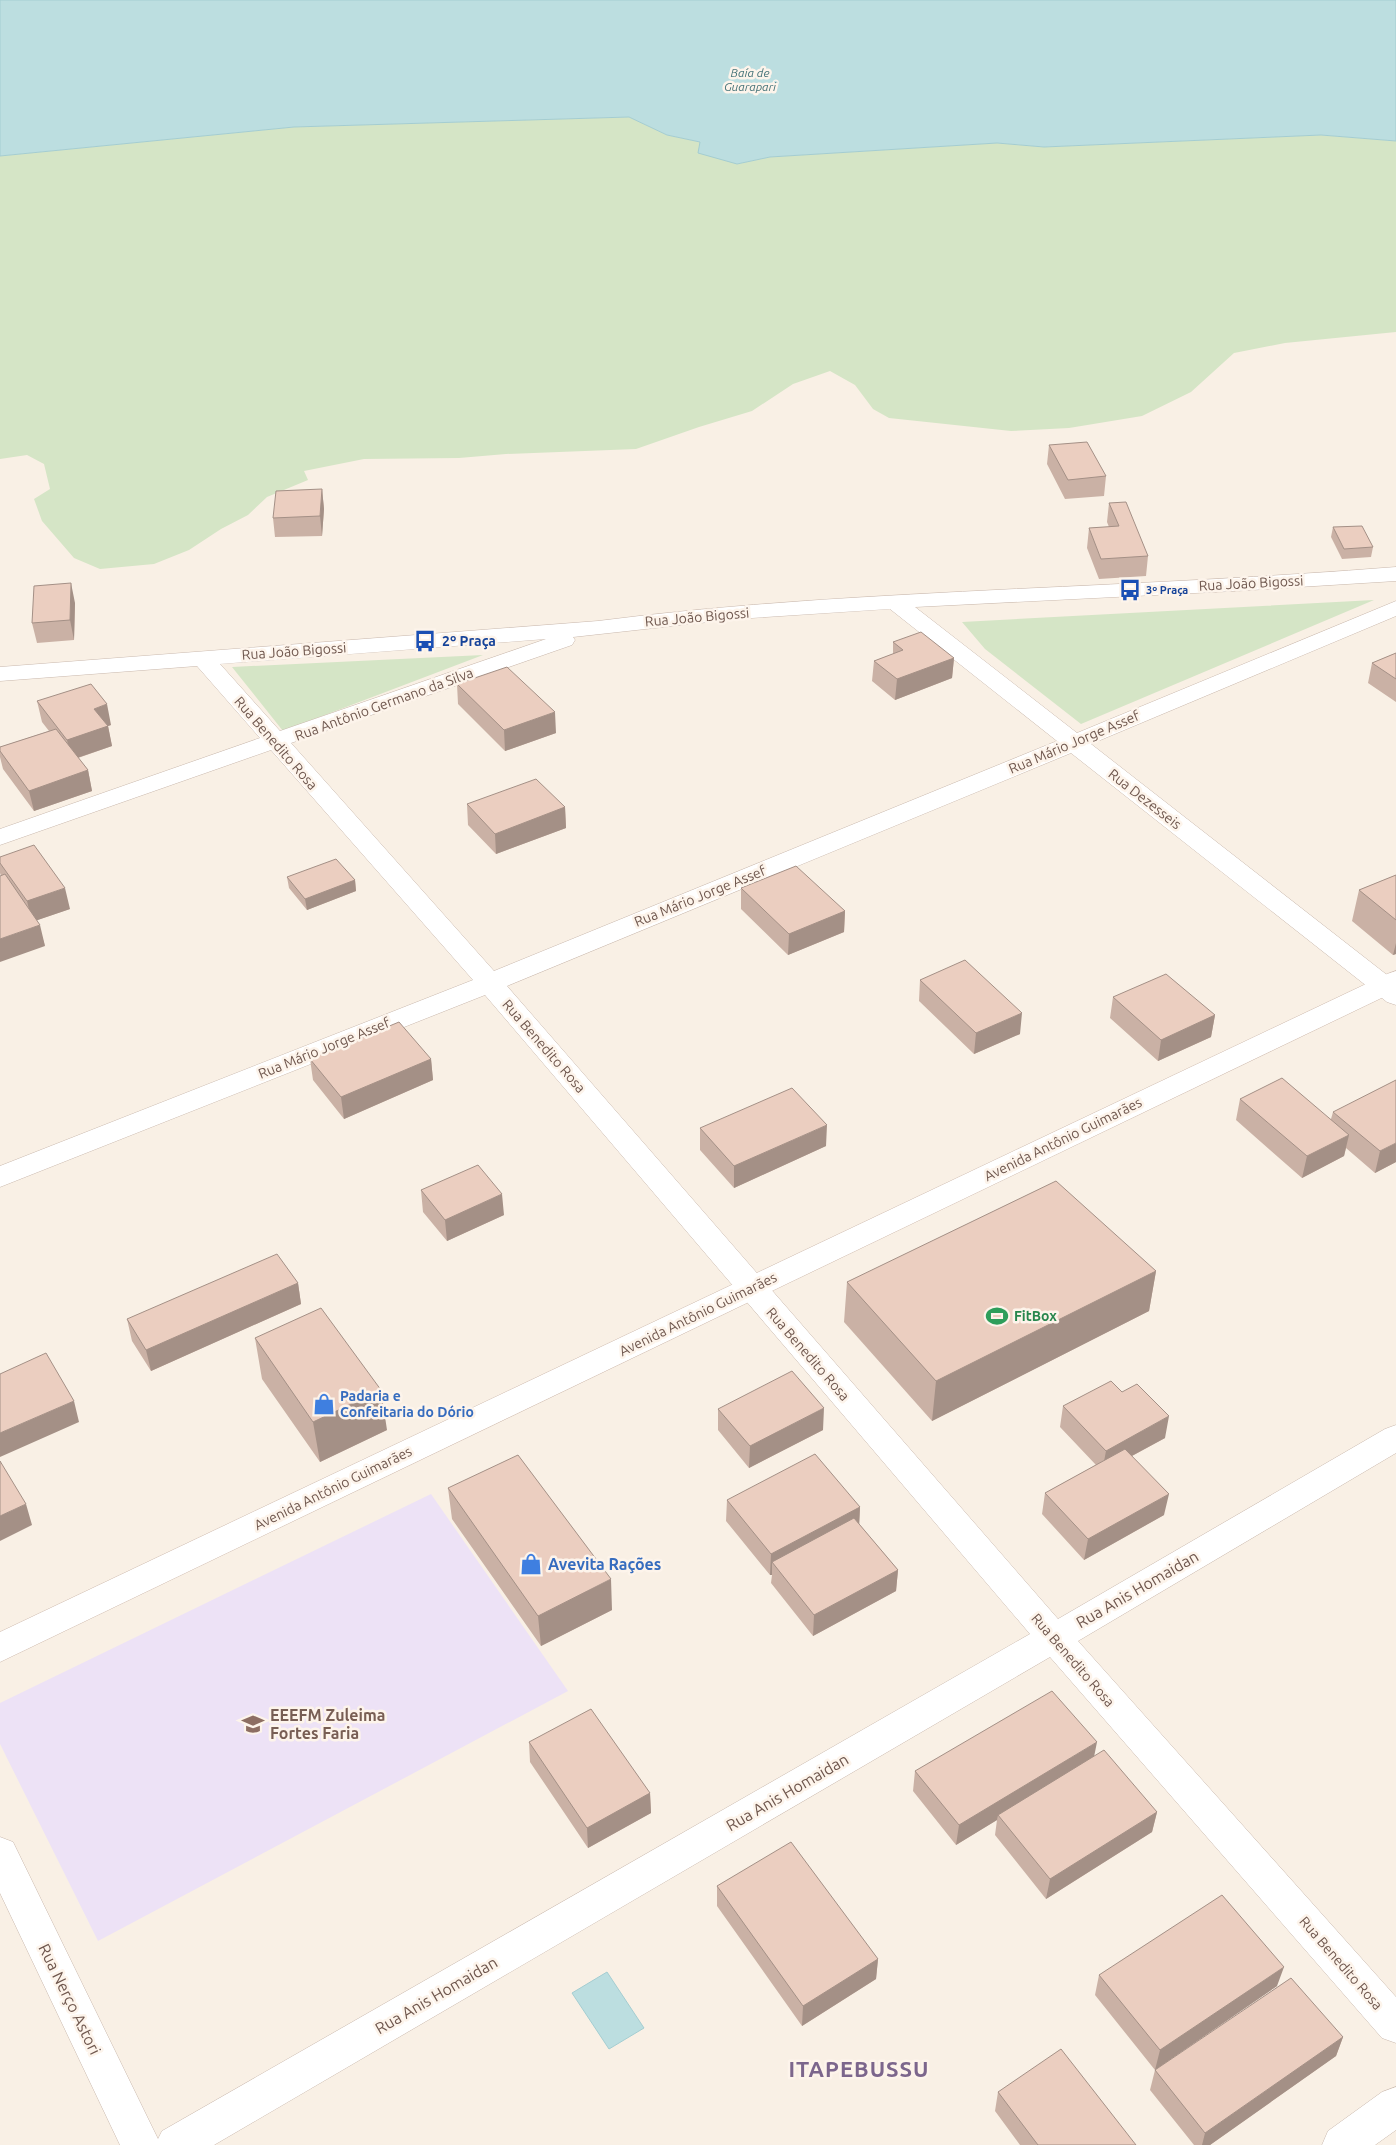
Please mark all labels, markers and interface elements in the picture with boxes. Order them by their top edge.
water label: Baía de Guarapari [724,66,777,93]
street label: Rua João Bigossi [1198,572,1304,594]
bus stop icon: 3º Praça [1117,577,1143,603]
place label: 3º Praça [1146,584,1188,596]
street label: Rua João Bigossi [644,604,750,630]
bus stop icon: 2º Praça [412,628,438,654]
place label: 2º Praça [442,633,496,650]
street label: Rua João Bigossi [241,639,347,663]
street label: Rua Antônio Germano da Silva [293,664,475,744]
street label: Rua Benedito Rosa [231,693,321,793]
street label: Rua Mário Jorge Assef [1006,707,1142,777]
street label: Rua Dezesseis [1105,766,1185,832]
street label: Rua Mário Jorge Assef [632,862,769,930]
street label: Rua Benedito Rosa [499,996,589,1096]
street label: Rua Mário Jorge Assef [256,1014,393,1082]
street label: Avenida Antônio Guimarães [982,1094,1144,1184]
street label: Avenida Antônio Guimarães [617,1269,779,1359]
sports icon: FitBox [984,1303,1010,1329]
street label: Rua Benedito Rosa [763,1304,853,1404]
place label: FitBox [1014,1308,1057,1324]
place label: Padaria e Confeitaria do Dório [340,1388,474,1420]
shop icon: Padaria e Confeitaria do Dório [311,1391,337,1417]
street label: Avenida Antônio Guimarães [252,1443,414,1533]
street label: Rua Anis Homaidan [1073,1547,1201,1631]
shop icon: Avevita Rações [518,1551,544,1577]
place label: Avevita Rações [548,1555,661,1574]
street label: Rua Benedito Rosa [1028,1610,1118,1710]
place label: EEEFM Zuleima Fortes Faria [270,1706,386,1742]
school or university icon: EEEFM Zuleima Fortes Faria [240,1711,266,1737]
street label: Rua Anis Homaidan [723,1750,851,1834]
street label: Rua Benedito Rosa [1296,1913,1386,2013]
street label: Rua Nerço Astori [35,1941,105,2057]
street label: Rua Anis Homaidan [372,1953,500,2037]
district label: ITAPEBUSSU [788,2056,930,2081]

